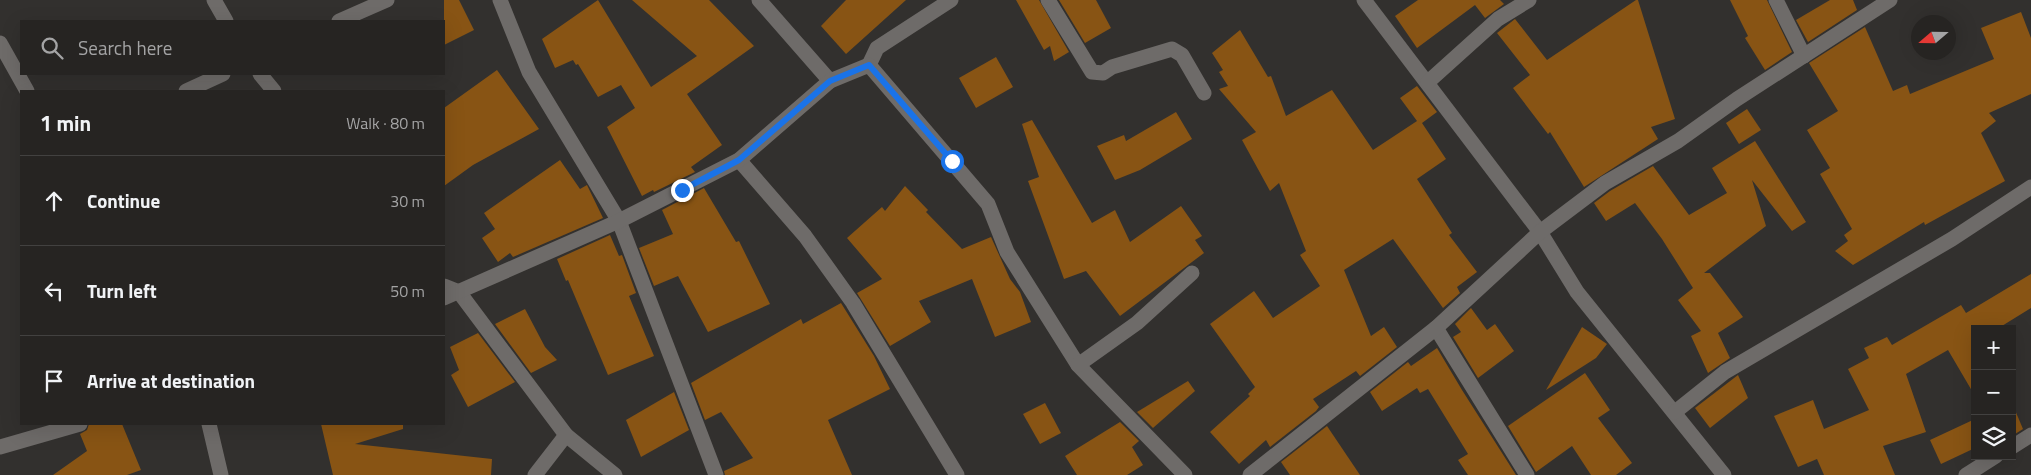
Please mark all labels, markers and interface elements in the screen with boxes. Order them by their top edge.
north arrow [1911,15,1956,60]
search box [20,20,445,75]
text: Search here [78,33,172,62]
icon: search [38,34,66,62]
text: 1 min [40,107,91,139]
text: Walk · 80 m [346,111,425,135]
route start [941,150,964,173]
route end [671,179,694,202]
text: Continue [87,186,160,215]
icon: ahead [40,187,68,215]
text: 30 m [390,189,425,213]
text: Turn left [87,276,157,305]
icon: left [40,277,68,305]
text: 50 m [390,279,425,303]
map controls [1971,325,2016,460]
button: + [1971,325,2016,370]
text: Arrive at destination [87,366,255,395]
icon: arrive [40,367,68,395]
button: − [1971,370,2016,415]
button: layers [1971,415,2016,460]

